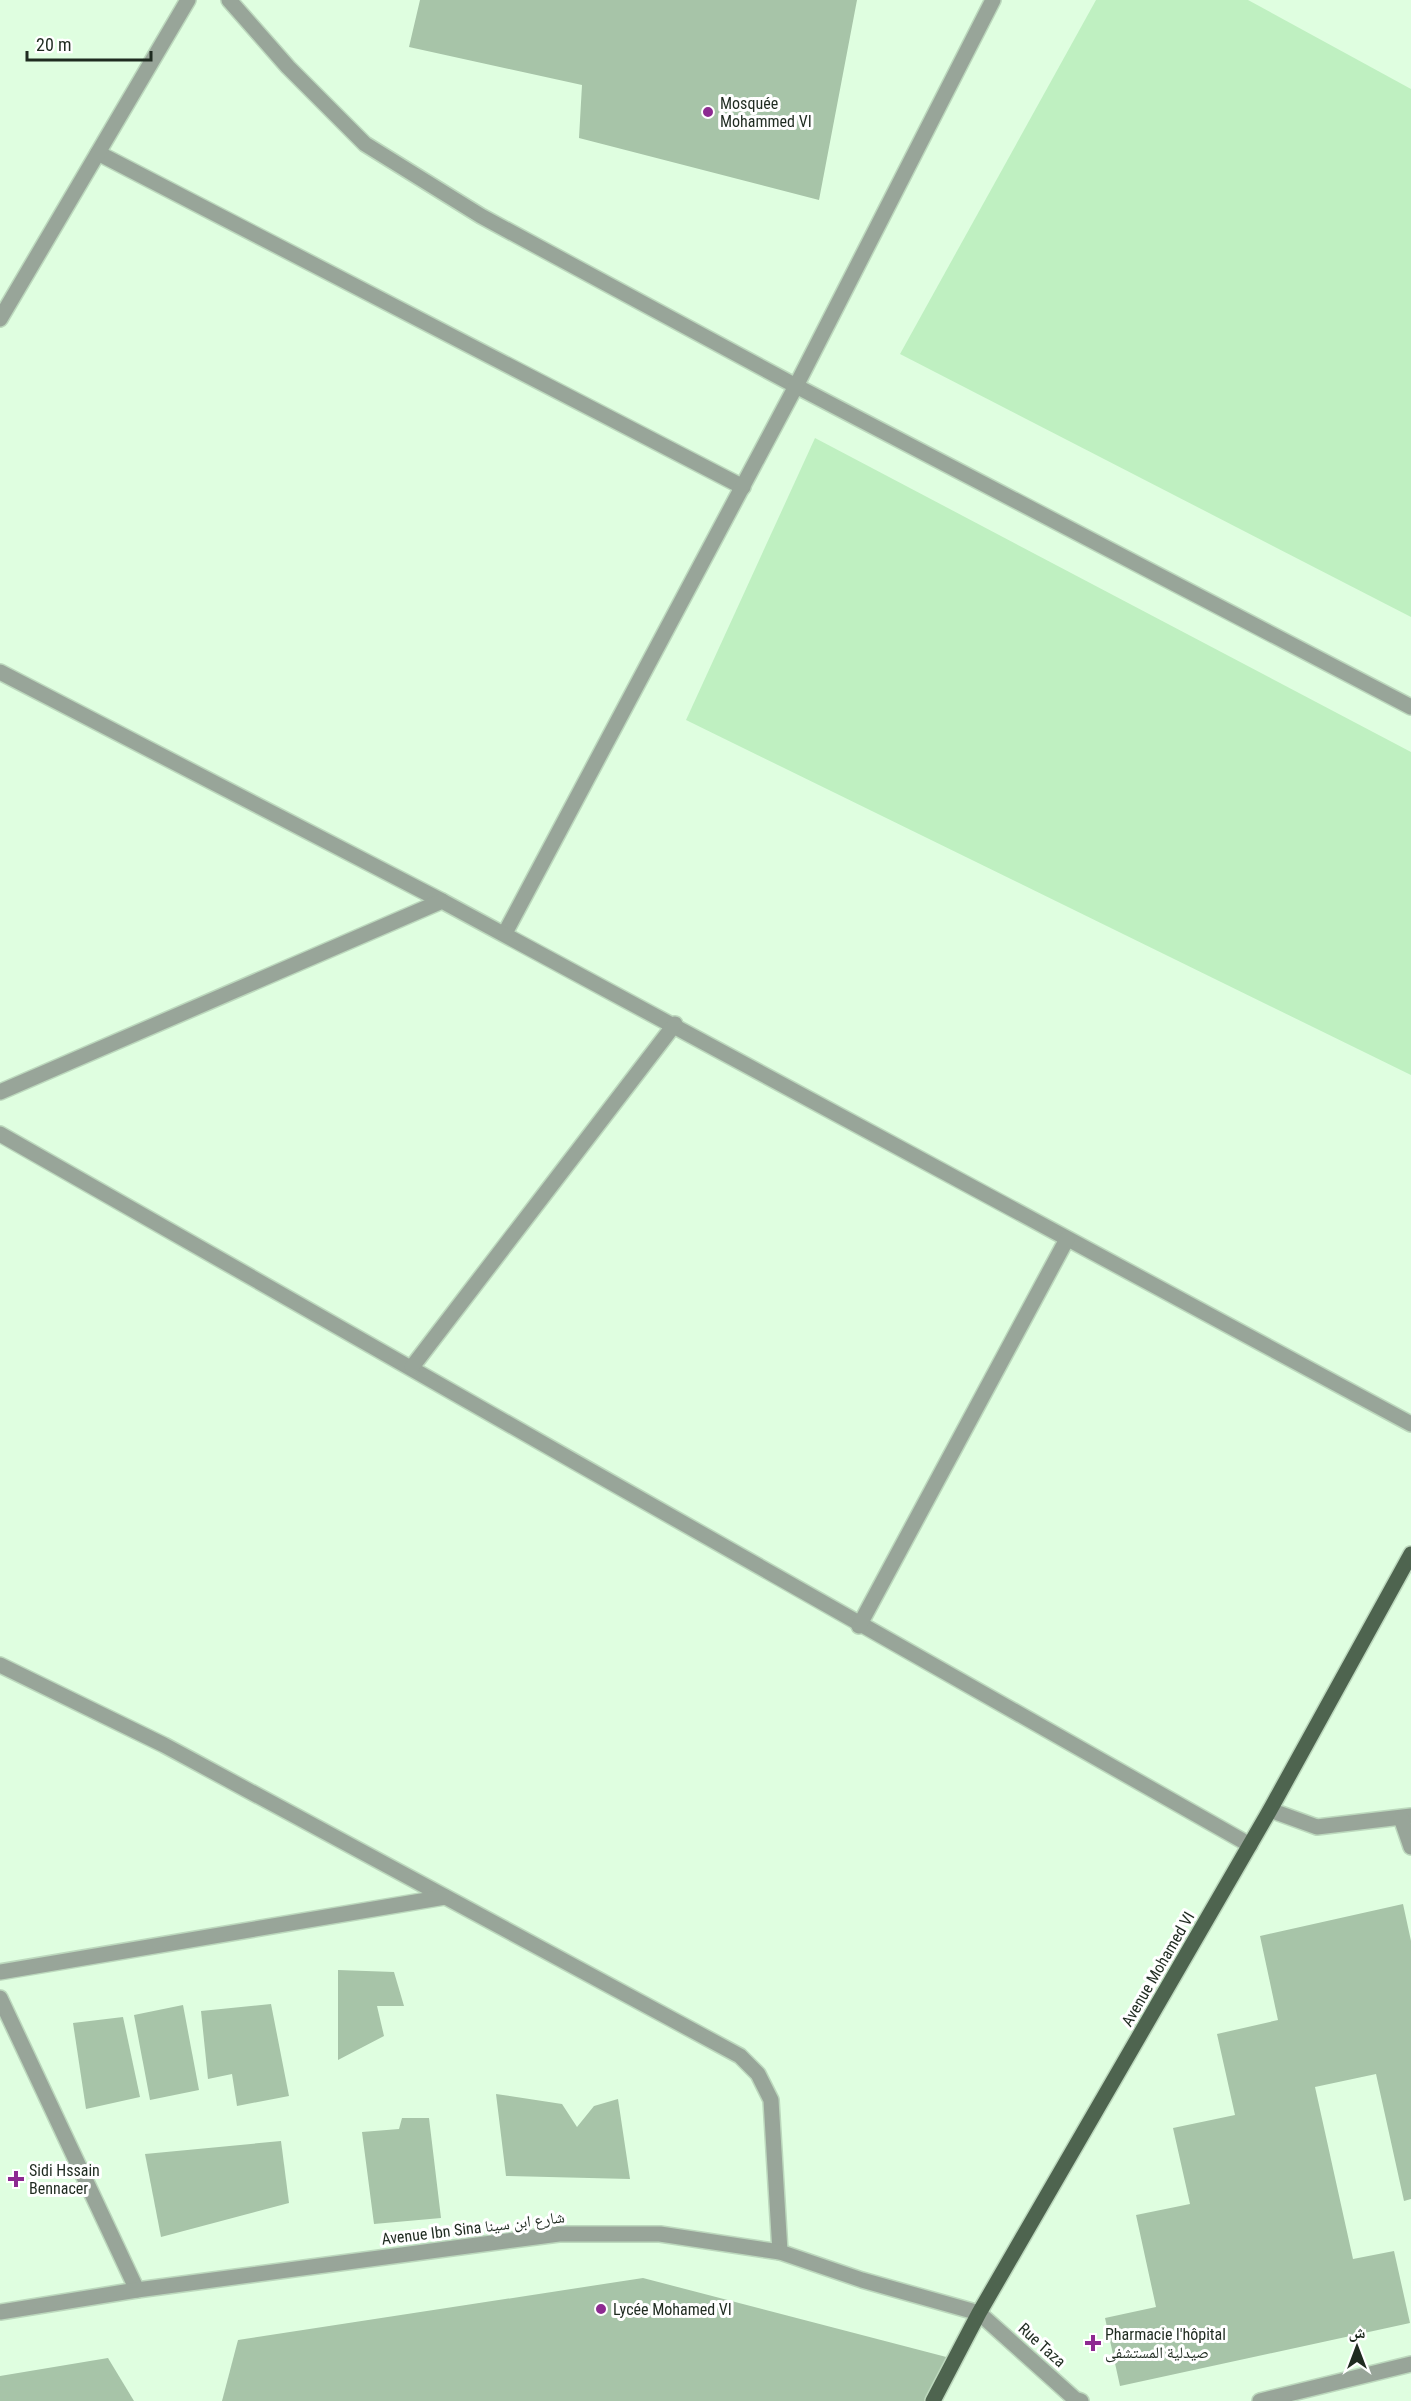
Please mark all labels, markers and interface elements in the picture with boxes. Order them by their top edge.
scale bar [27,24,152,62]
text: 20 m [36,34,71,55]
place label: Mosquée Mohammed VI [720,94,812,131]
marker: Mosquée Mohammed VI [701,105,715,119]
street label: Avenue Mohamed VI [1117,1908,1199,2030]
place label: Sidi Hssain Bennacer [29,2161,100,2198]
marker: Sidi Hssain Bennacer [7,2170,25,2188]
street label: Avenue Ibn Sina شارع ابن سينا [380,2207,566,2250]
place label: Lycée Mohamed VI [613,2300,732,2319]
marker: Lycée Mohamed VI [594,2302,608,2316]
north arrow [1327,2317,1387,2377]
street label: Rue Taza [1015,2319,1069,2371]
text: ش [1349,2323,1366,2342]
place label: Pharmacie l'hôpital صيدلية المستشفى [1105,2325,1226,2363]
marker: Pharmacie l'hôpital صيدلية المستشفى [1086,2336,1100,2350]

